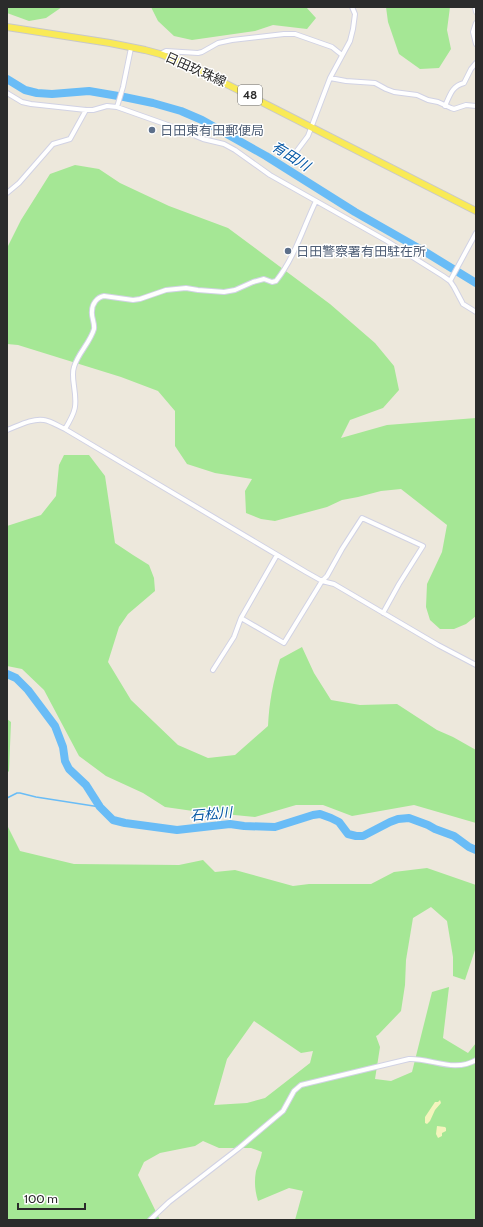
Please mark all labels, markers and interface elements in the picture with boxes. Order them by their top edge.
street label: 日田玖珠線 [163,48,229,90]
road number: 48 [238,85,262,105]
place label: 日田東有田郵便局 [160,122,264,138]
marker: 日田東有田郵便局 [147,125,157,135]
water label: 有田川 [268,137,315,176]
place label: 日田警察署有田駐在所 [296,243,426,259]
marker: 日田警察署有田駐在所 [283,246,293,256]
water label: 石松川 [189,803,235,825]
scale bar [18,1185,85,1211]
text: 100 m [24,1191,58,1206]

